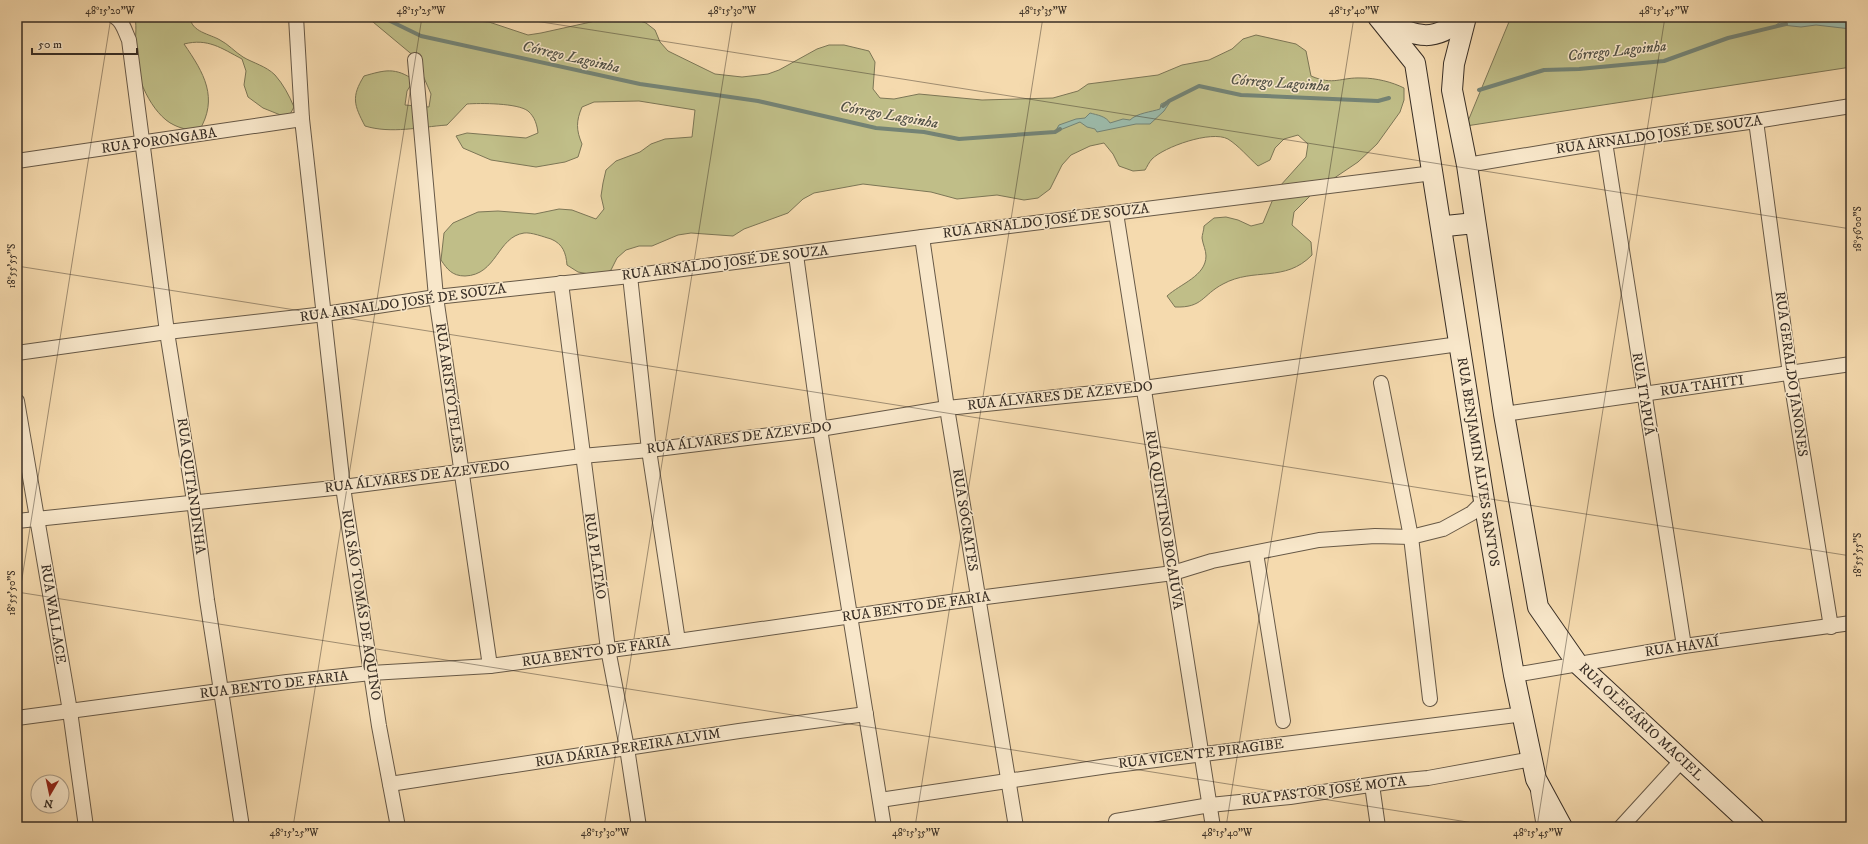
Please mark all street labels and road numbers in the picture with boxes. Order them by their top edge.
street label: RUA ARNALDO JOSÉ DE SOUZA [1555,111,1764,158]
street label: RUA PORONGABA [100,124,219,158]
street label: RUA ARNALDO JOSÉ DE SOUZA [942,199,1151,243]
street label: RUA ARNALDO JOSÉ DE SOUZA [621,241,830,285]
street label: RUA ARNALDO JOSÉ DE SOUZA [299,279,508,326]
street label: RUA GERALDO JANONES [1770,290,1812,458]
street label: RUA ARISTÓTELES [431,322,467,454]
street label: RUA ITAPUÃ [1628,351,1659,438]
street label: RUA BENJAMIN ALVES SANTOS [1453,356,1503,568]
street label: RUA TAHITI [1659,371,1745,401]
street label: RUA ÁLVARES DE AZEVEDO [966,377,1154,415]
street label: RUA QUITANDINHA [173,417,210,556]
street label: RUA ÁLVARES DE AZEVEDO [645,418,833,458]
street label: RUA QUINTINO BOCAIÚVA [1141,429,1187,612]
street label: RUA ÁLVARES DE AZEVEDO [323,457,511,497]
street label: RUA SÓCRATES [948,467,982,573]
street label: RUA SÃO TOMÁS DE AQUINO [337,508,385,702]
street label: RUA PLATÃO [580,511,610,601]
street label: RUA WALLACE [36,563,70,665]
street label: RUA BENTO DE FARIA [841,588,992,626]
street label: RUA BENTO DE FARIA [521,633,672,671]
street label: RUA HAVAÍ [1644,633,1721,661]
street label: RUA OLEGÁRIO MACIEL [1575,659,1707,785]
street label: RUA BENTO DE FARIA [199,667,350,703]
street label: RUA DÁRIA PEREIRA ALVIM [534,724,722,772]
street label: RUA VICENTE PIRAGIBE [1117,735,1285,773]
street label: RUA PASTOR JOSÉ MOTA [1241,772,1408,810]

